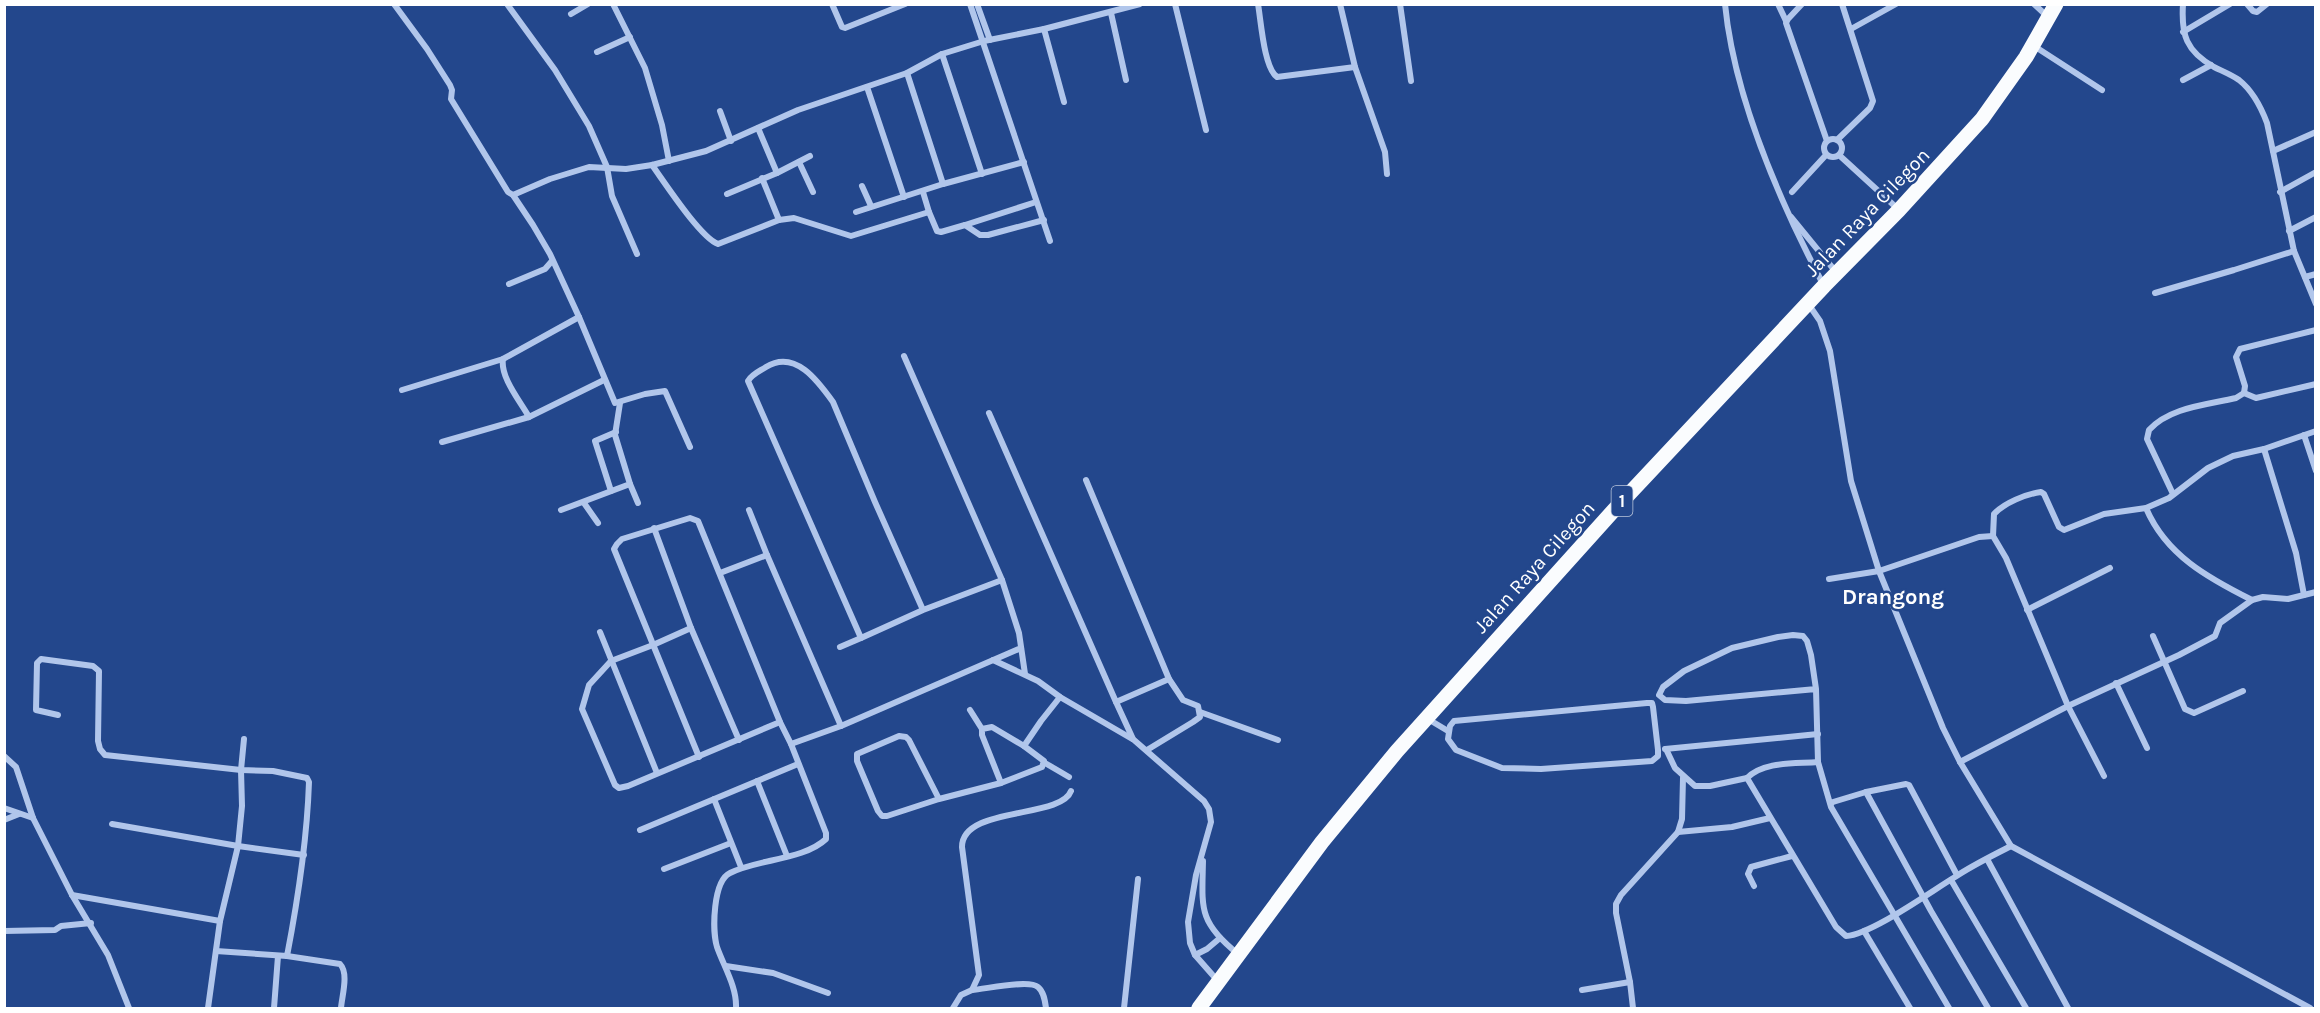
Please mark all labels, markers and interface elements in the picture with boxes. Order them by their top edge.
street label: Jalan Raya Cilegon [1800,143,1934,281]
road number: 1 [1612,486,1632,516]
street label: Jalan Raya Cilegon [1469,497,1600,638]
district label: Drangong [1842,584,1944,610]

